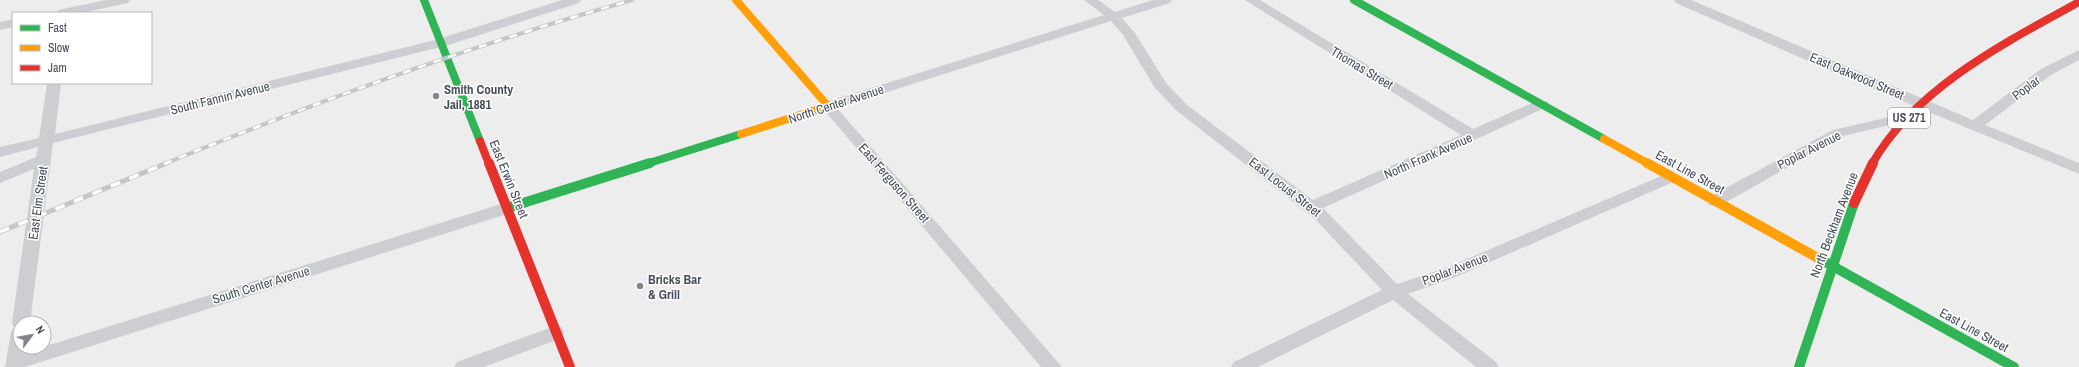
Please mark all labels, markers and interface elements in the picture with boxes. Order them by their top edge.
legend [12,12,152,84]
text: Fast [48,20,67,36]
text: Slow [48,40,70,56]
street label: Thomas Street [1328,43,1396,93]
street label: East Oakwood Street [1807,48,1907,104]
text: Jam [48,60,67,76]
street label: Poplar [2009,72,2044,104]
street label: South Fannin Avenue [169,77,272,119]
place label: Smith County Jail, 1881 [444,81,513,113]
street label: North Center Avenue [786,81,886,127]
marker: Smith County Jail, 1881 [431,91,441,101]
road number: US 271 [1888,108,1930,128]
street label: Poplar Avenue [1774,127,1844,173]
street label: North Frank Avenue [1381,129,1475,183]
street label: East Erwin Street [486,137,532,221]
street label: East Ferguson Street [855,140,933,226]
street label: East Line Street [1652,146,1728,198]
street label: East Locust Street [1245,153,1325,221]
street label: East Elm Street [24,165,52,241]
street label: North Beckham Avenue [1806,170,1862,280]
street label: Poplar Avenue [1420,249,1490,289]
street label: South Center Avenue [210,262,312,308]
place label: Bricks Bar & Grill [648,271,702,303]
marker: Bricks Bar & Grill [635,281,645,291]
street label: East Line Street [1936,304,2012,356]
north arrow [12,315,52,355]
text: N [33,323,48,336]

